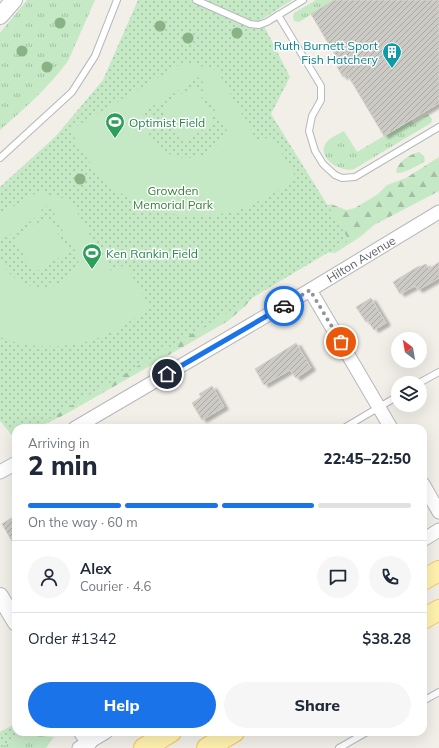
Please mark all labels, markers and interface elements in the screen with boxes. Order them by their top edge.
place label: Ruth Burnett Sport Fish Hatchery [274,38,379,67]
building icon: Ruth Burnett Sport Fish Hatchery [381,41,403,69]
sports icon: Optimist Field [104,111,126,139]
place label: Optimist Field [129,115,205,130]
park label: Growden Memorial Park [133,183,214,212]
street label: Hilton Avenue [324,233,398,285]
sports icon: Ken Rankin Field [81,242,103,270]
place label: Ken Rankin Field [106,246,198,261]
courier [264,286,304,326]
icon: car [273,295,295,317]
pin [324,325,358,359]
icon: bag [330,331,352,353]
north arrow [391,332,427,368]
map controls [391,332,427,412]
pin [150,357,184,391]
icon: home [156,363,178,385]
button: layers [391,376,427,412]
text: Arriving in [28,435,90,451]
text: 2 min [28,449,98,482]
text: 22:45–22:50 [324,449,411,468]
text: On the way · 60 m [28,514,138,530]
button: person [28,556,70,598]
button: chat [317,556,359,598]
button: phone [369,556,411,598]
text: Alex [80,559,112,578]
text: Courier · 4.6 [80,578,151,594]
text: Order #1342 [28,629,116,648]
text: $38.28 [362,629,411,648]
button: Help [28,682,216,728]
button: Share [224,682,411,728]

